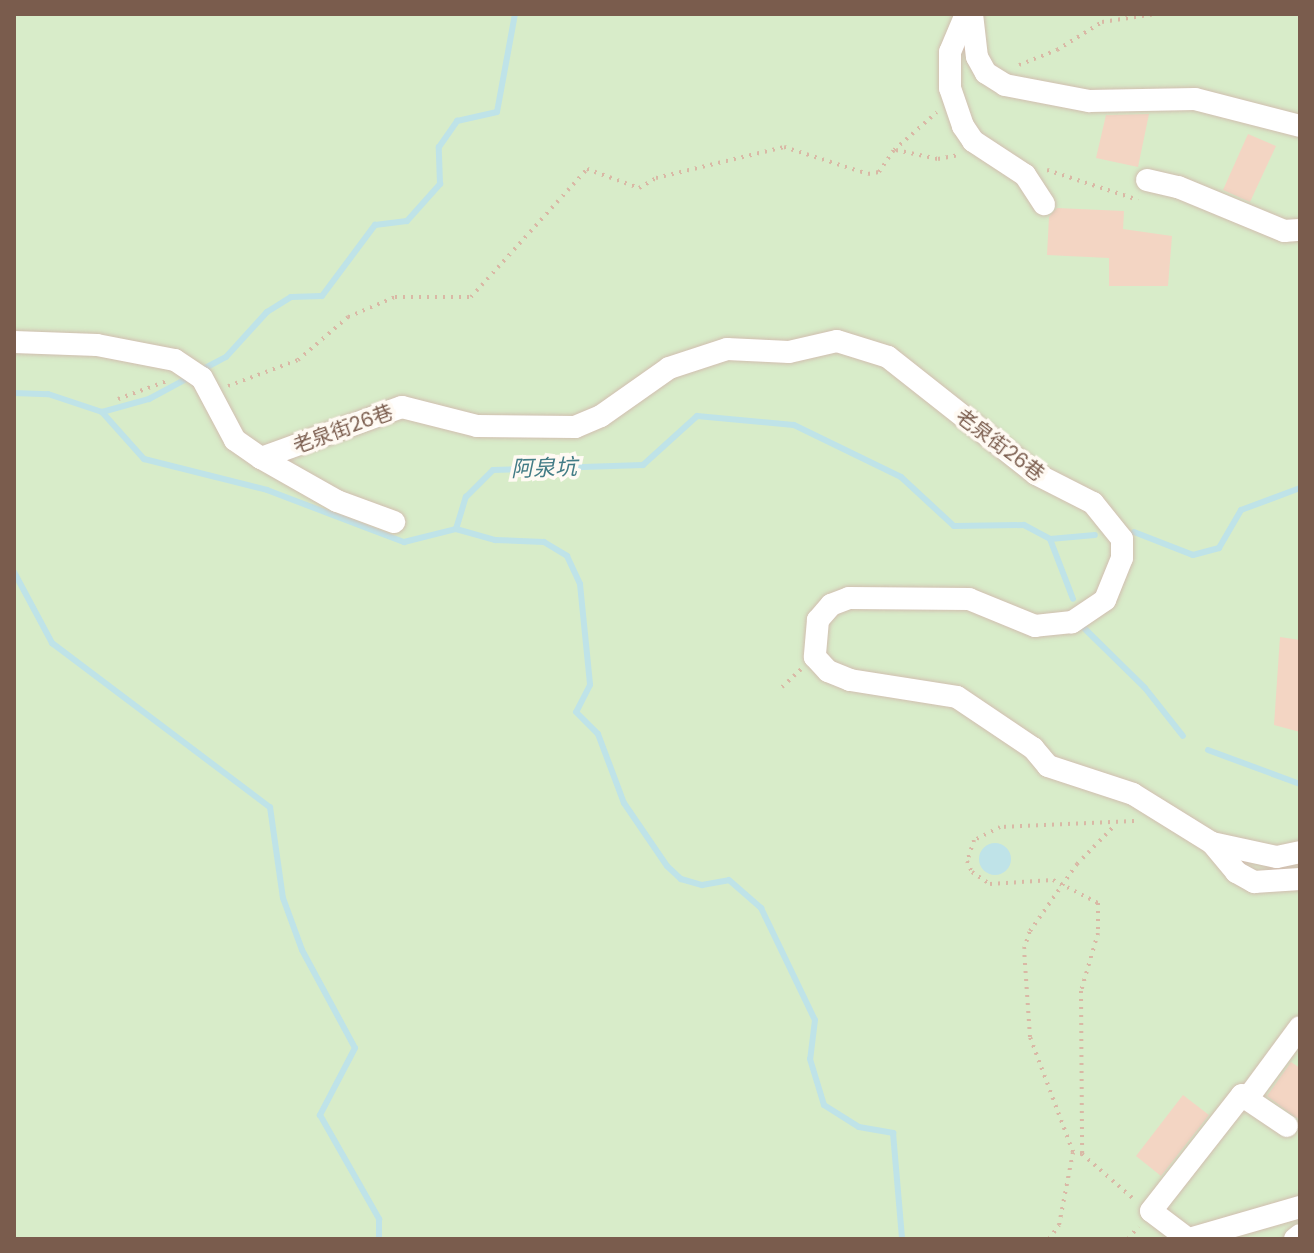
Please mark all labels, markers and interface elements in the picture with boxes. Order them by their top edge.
street label: 老泉街26巷 [290,400,396,458]
street label: 老泉街26巷 [951,404,1049,486]
water label: 阿泉坑 [511,454,577,482]

